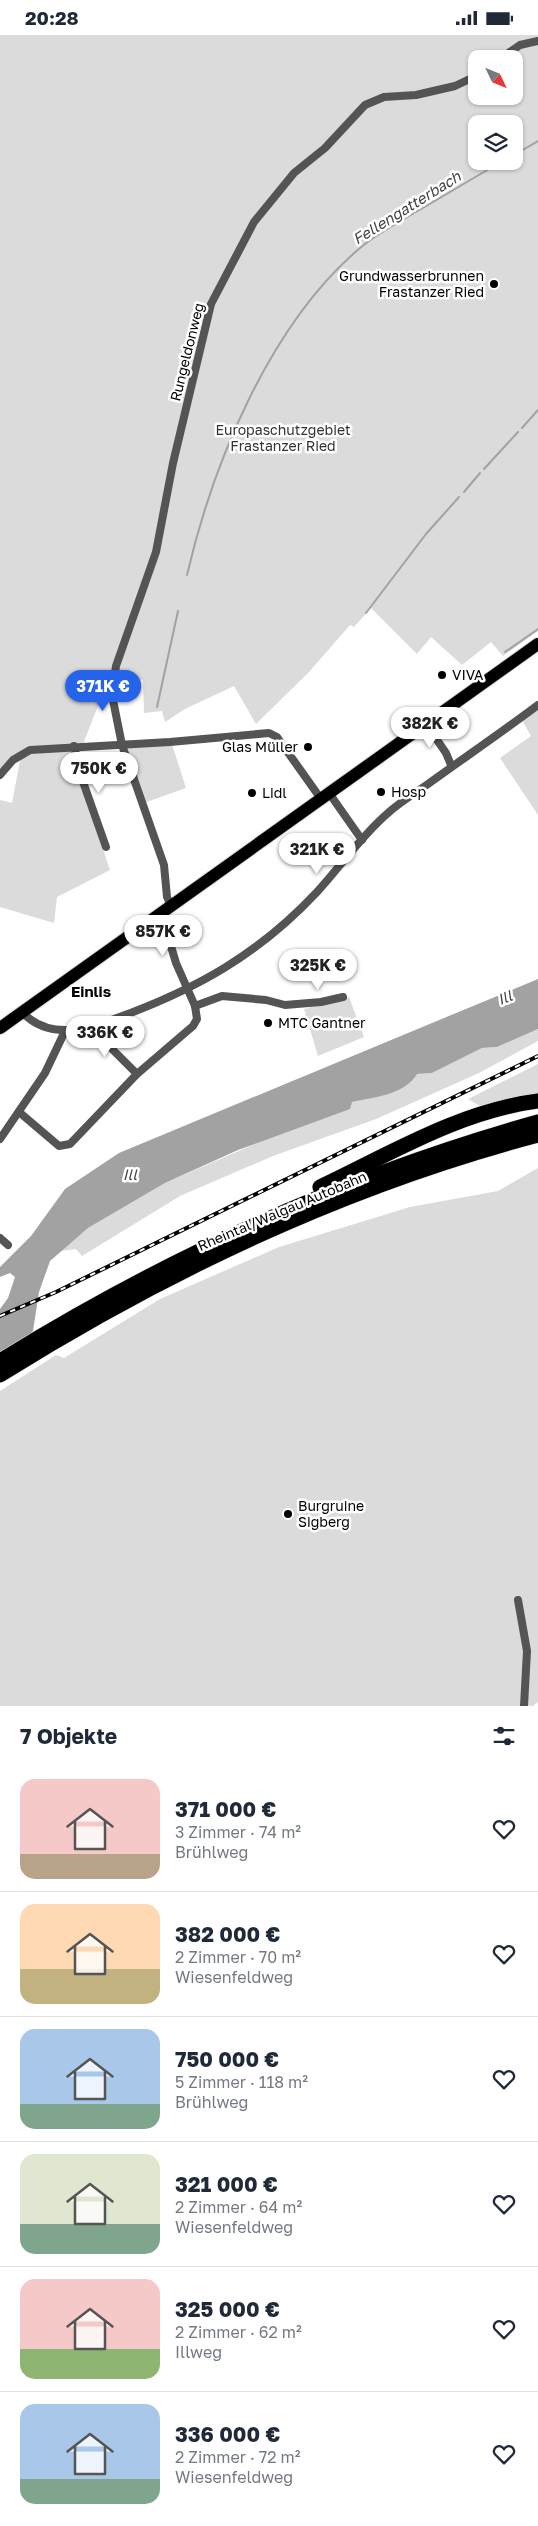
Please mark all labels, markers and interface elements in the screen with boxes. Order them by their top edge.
text: 20:28 [25,6,79,29]
north arrow [468,50,522,105]
map controls [468,50,523,170]
button: layers [468,115,523,170]
water label: Fellengatterbach [349,166,465,248]
place label: Grundwasserbrunnen Frastanzer Ried [339,267,484,300]
marker: Grundwasserbrunnen Frastanzer Ried [488,278,500,290]
street label: Rungeldonweg [166,301,207,403]
park label: Europaschutzgebiet Frastanzer Ried [215,421,351,454]
place label: VIVA [452,666,484,683]
pin: 371K € [62,669,144,712]
marker: VIVA [436,669,448,681]
text: 371K € [76,676,130,696]
pin: 382K € [389,707,471,749]
text: 382K € [402,713,458,733]
place label: Glas Müller [222,738,299,755]
marker: Glas Müller [302,741,314,753]
pin: 750K € [58,751,140,794]
text: 750K € [71,758,127,778]
place label: Hosp [391,783,426,800]
place label: Lidl [262,784,287,801]
marker: Hosp [375,786,387,798]
marker: Lidl [246,787,258,799]
pin: 321K € [276,833,358,875]
text: 321K € [290,839,344,859]
pin: 857K € [122,915,204,957]
text: 857K € [135,921,191,941]
pin: 325K € [277,949,359,991]
text: 325K € [290,955,346,975]
district label: Einlis [71,982,111,1000]
water label: Ill [495,986,516,1008]
place label: MTC Gantner [278,1014,366,1031]
pin: 336K € [64,1015,146,1058]
marker: MTC Gantner [262,1017,274,1029]
text: 336K € [77,1022,133,1042]
water label: Ill [123,1165,138,1183]
street label: Rheintal/Walgau Autobahn [195,1167,369,1254]
place label: Burgruine Sigberg [298,1497,364,1530]
marker: Burgruine Sigberg [282,1508,294,1520]
icon: filters [490,1722,518,1750]
text: 7 Objekte [20,1723,117,1749]
text: 371 000 € [175,1796,276,1822]
icon: home [60,1799,120,1859]
icon: heart [490,1815,518,1843]
text: 3 Zimmer · 74 m² [175,1822,301,1842]
text: Brühlweg [175,1842,248,1862]
text: 382 000 € [175,1921,280,1947]
icon: home [60,1924,120,1984]
icon: heart [490,1940,518,1968]
text: 2 Zimmer · 70 m² [175,1947,301,1967]
text: Wiesenfeldweg [175,1967,293,1987]
text: 750 000 € [175,2046,279,2072]
icon: home [60,2049,120,2109]
icon: heart [490,2065,518,2093]
text: 5 Zimmer · 118 m² [175,2072,308,2092]
text: Brühlweg [175,2092,248,2112]
text: 321 000 € [175,2171,278,2197]
icon: home [60,2174,120,2234]
icon: heart [490,2190,518,2218]
text: 2 Zimmer · 64 m² [175,2197,302,2217]
text: Wiesenfeldweg [175,2217,293,2237]
text: 325 000 € [175,2296,280,2322]
icon: home [60,2299,120,2359]
icon: heart [490,2315,518,2343]
text: 2 Zimmer · 62 m² [175,2322,302,2342]
text: Illweg [175,2342,222,2362]
text: 336 000 € [175,2421,280,2447]
icon: home [60,2424,120,2484]
icon: heart [490,2440,518,2468]
text: 2 Zimmer · 72 m² [175,2447,301,2467]
text: Wiesenfeldweg [175,2467,293,2487]

